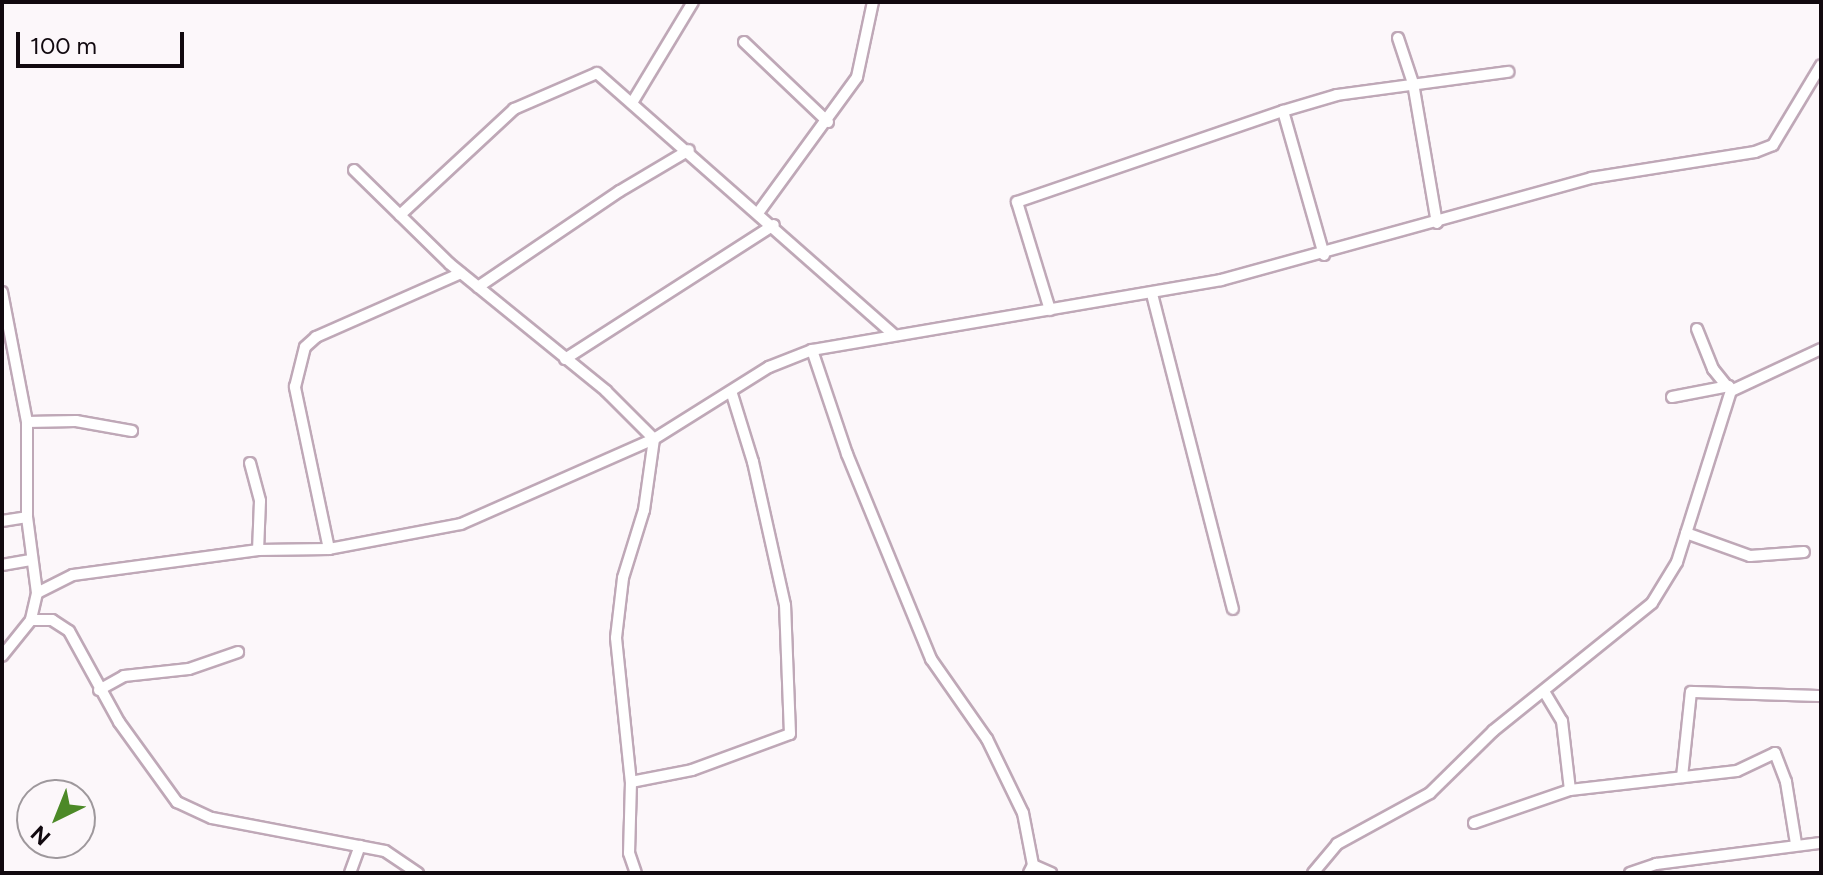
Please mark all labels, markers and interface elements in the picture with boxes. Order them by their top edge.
scale bar [20,16,188,66]
text: 100 m [30,31,97,60]
north arrow [16,779,96,859]
text: N [25,820,56,851]

